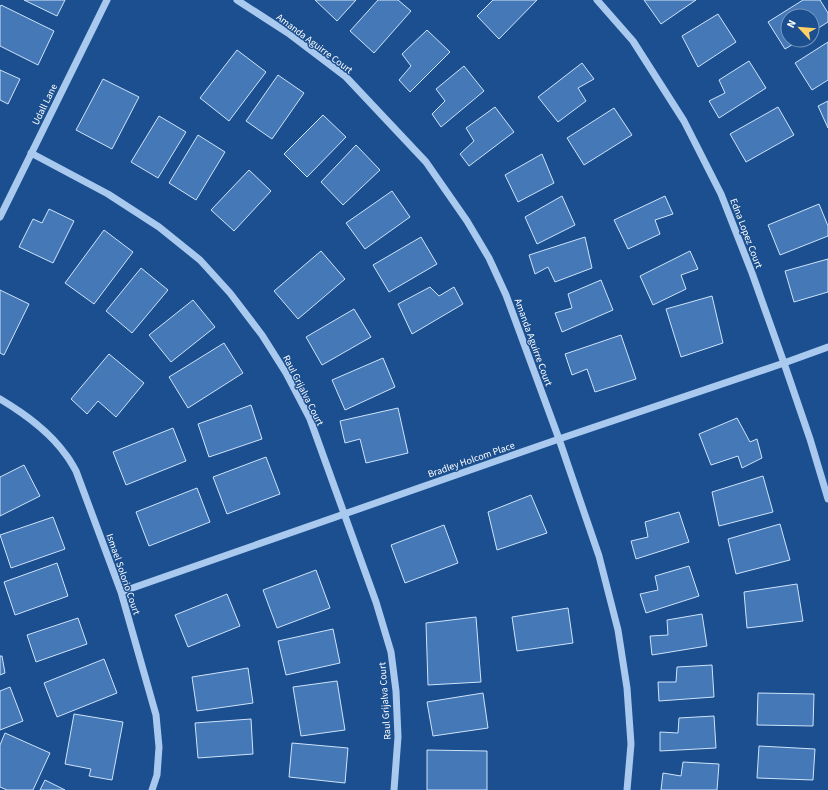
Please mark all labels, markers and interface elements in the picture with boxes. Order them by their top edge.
north arrow [780,8,820,48]
street label: Amanda Aguirre Court [273,10,356,78]
text: N [783,17,800,30]
street label: Udall Lane [29,81,61,127]
street label: Edna Lopez Court [726,197,766,271]
street label: Amanda Aguirre Court [511,297,556,389]
street label: Raul Grijalva Court [279,353,327,429]
street label: Bradley Holcom Place [426,438,517,481]
street label: Ismael Solorio Court [103,532,144,617]
street label: Raul Grijalva Court [375,661,395,740]

